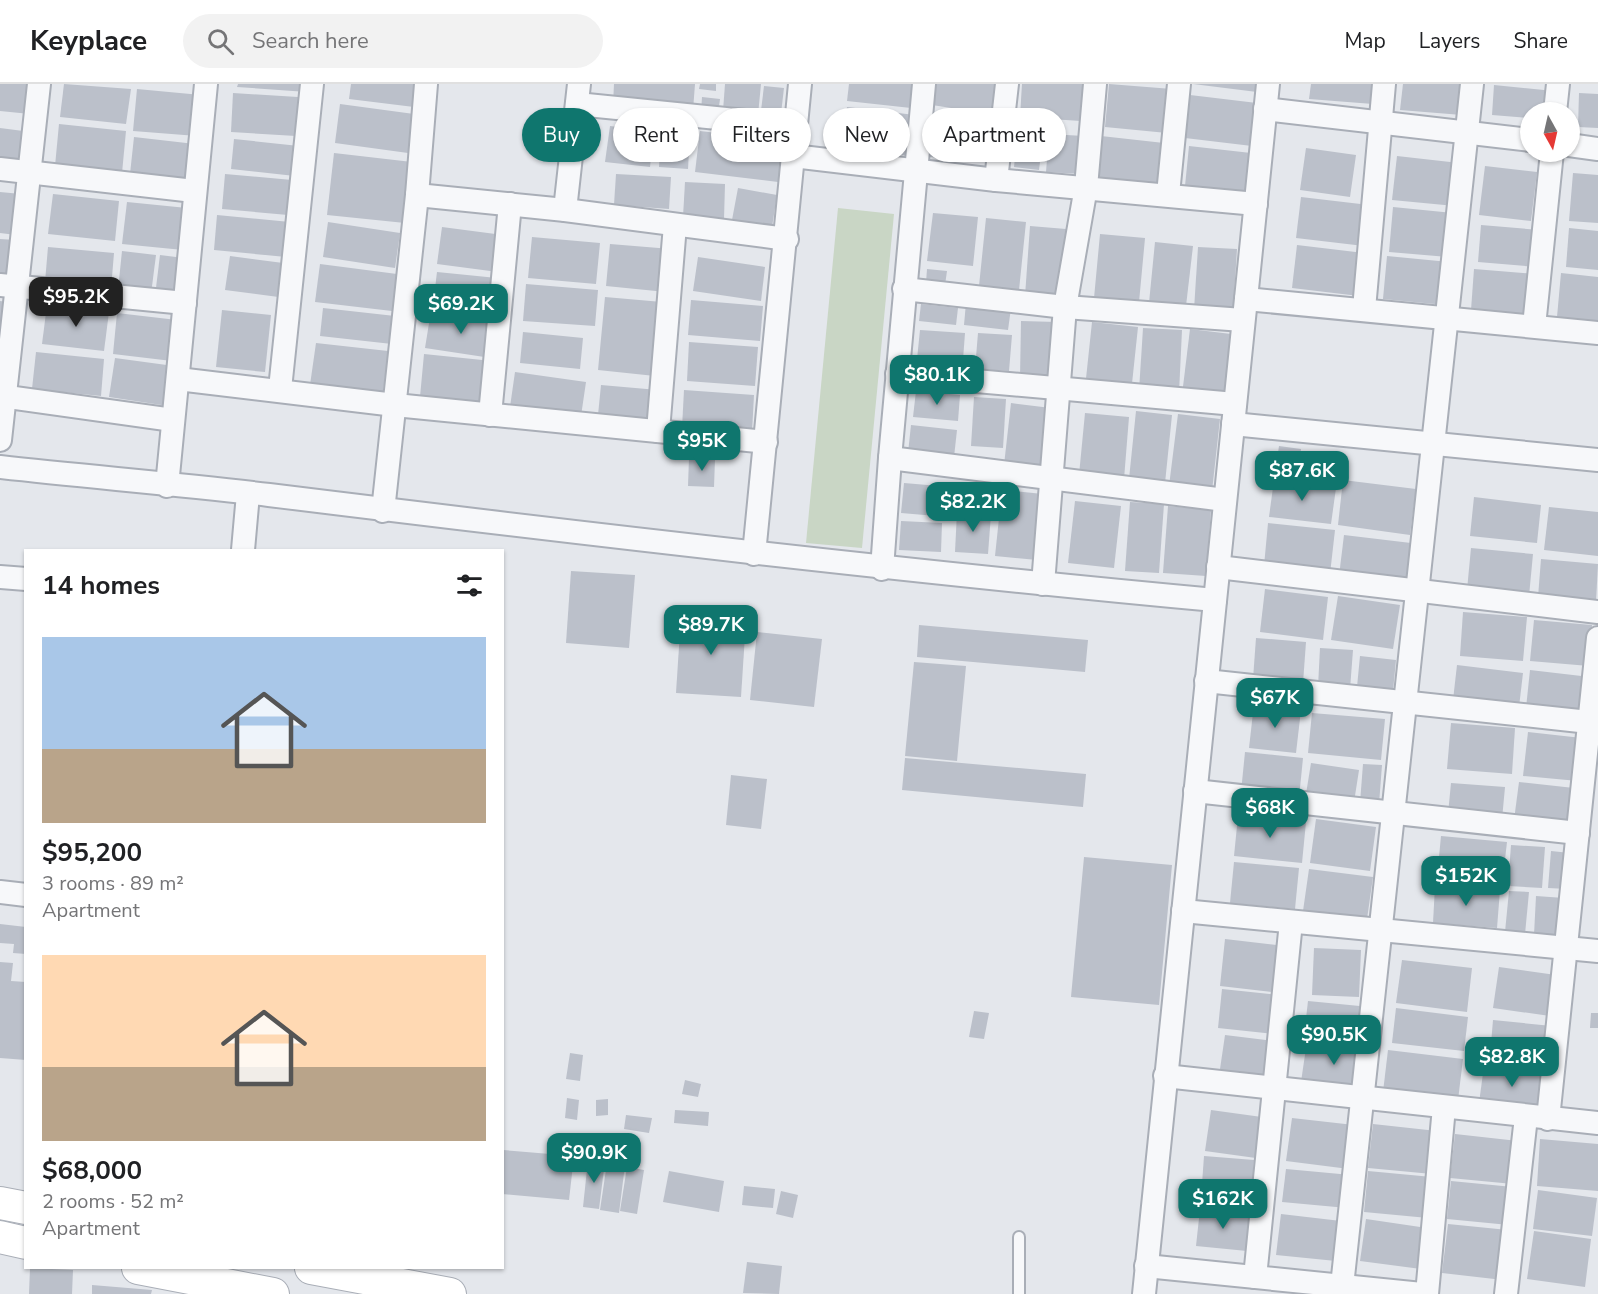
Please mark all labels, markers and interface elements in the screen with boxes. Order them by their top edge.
search box [183,14,603,68]
text: Keyplace [30,22,147,60]
icon: search [204,25,237,58]
text: Search here [252,26,369,56]
text: Map [1344,27,1386,55]
text: Layers [1419,27,1480,55]
text: Share [1513,27,1568,55]
north arrow [1520,102,1580,162]
map controls [1520,102,1580,162]
chip: Buy [522,108,601,162]
chip: Rent [613,108,699,162]
chip: Filters [711,108,811,162]
chip: New [823,108,910,162]
chip: Apartment [922,108,1066,162]
pin: $95.2K [27,277,125,328]
text: $95.2K [43,283,109,310]
pin: $69.2K [412,284,510,335]
text: $69.2K [428,290,494,317]
pin: $80.1K [888,355,986,406]
text: $80.1K [904,361,970,388]
pin: $95K [666,421,738,472]
text: $95K [677,427,727,454]
pin: $87.6K [1253,451,1351,502]
text: $87.6K [1269,457,1335,484]
pin: $82.2K [924,482,1022,533]
text: $82.2K [940,488,1006,515]
text: 14 homes [42,568,160,603]
icon: filters [453,569,486,602]
pin: $89.7K [662,605,760,656]
text: $89.7K [678,611,744,638]
icon: home [210,676,318,784]
pin: $67K [1239,678,1311,729]
text: $67K [1250,684,1300,711]
pin: $68K [1234,788,1306,839]
text: $68K [1245,794,1295,821]
text: $95,200 [42,835,142,870]
pin: $152K [1424,856,1508,907]
text: $152K [1435,862,1497,889]
text: 3 rooms · 89 m² [42,870,184,897]
text: Apartment [42,897,140,924]
icon: home [210,994,318,1102]
pin: $90.5K [1285,1015,1383,1066]
text: $90.5K [1301,1021,1367,1048]
pin: $82.8K [1463,1037,1561,1088]
text: $82.8K [1479,1043,1545,1070]
pin: $90.9K [545,1133,643,1184]
text: $90.9K [561,1139,627,1166]
text: $68,000 [42,1153,142,1188]
pin: $162K [1181,1179,1265,1230]
text: $162K [1192,1185,1254,1212]
text: 2 rooms · 52 m² [42,1188,184,1215]
text: Apartment [42,1215,140,1242]

